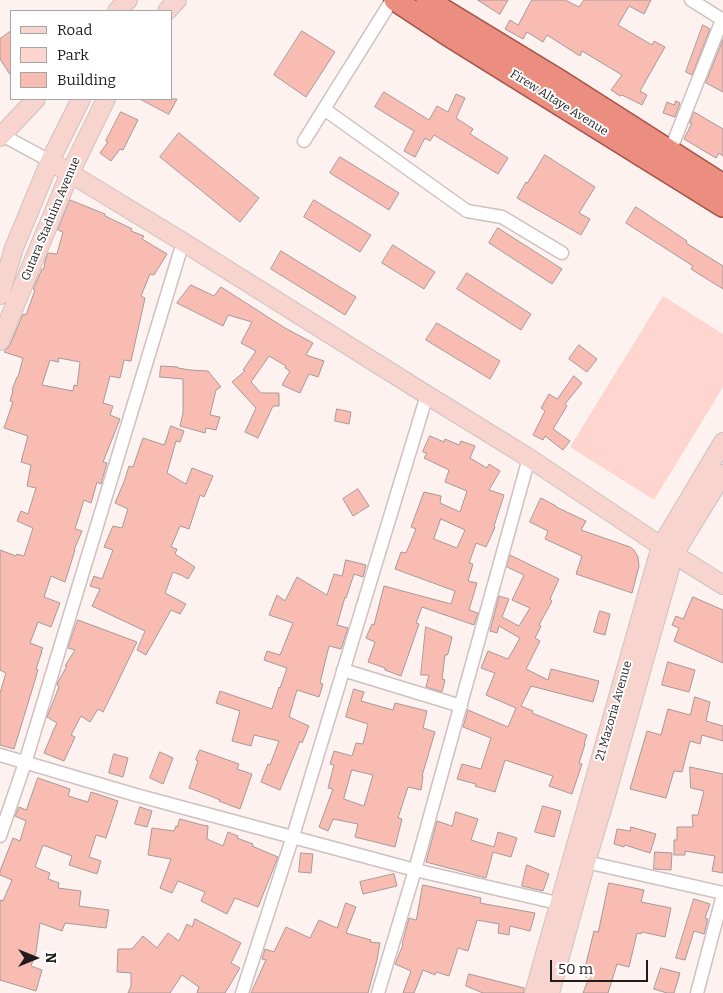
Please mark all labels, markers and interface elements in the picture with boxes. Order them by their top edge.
legend [10,10,172,100]
text: Road [57,21,92,39]
text: Park [57,46,89,64]
street label: Firew Altaye Avenue [507,67,611,139]
text: Building [57,71,116,89]
street label: Gutara Staduim Avenue [18,155,84,283]
street label: 21 Mazoria Avenue [593,659,635,763]
north arrow [10,933,60,983]
scale bar [553,950,650,982]
text: N [42,953,59,963]
text: 50 m [558,960,593,978]

